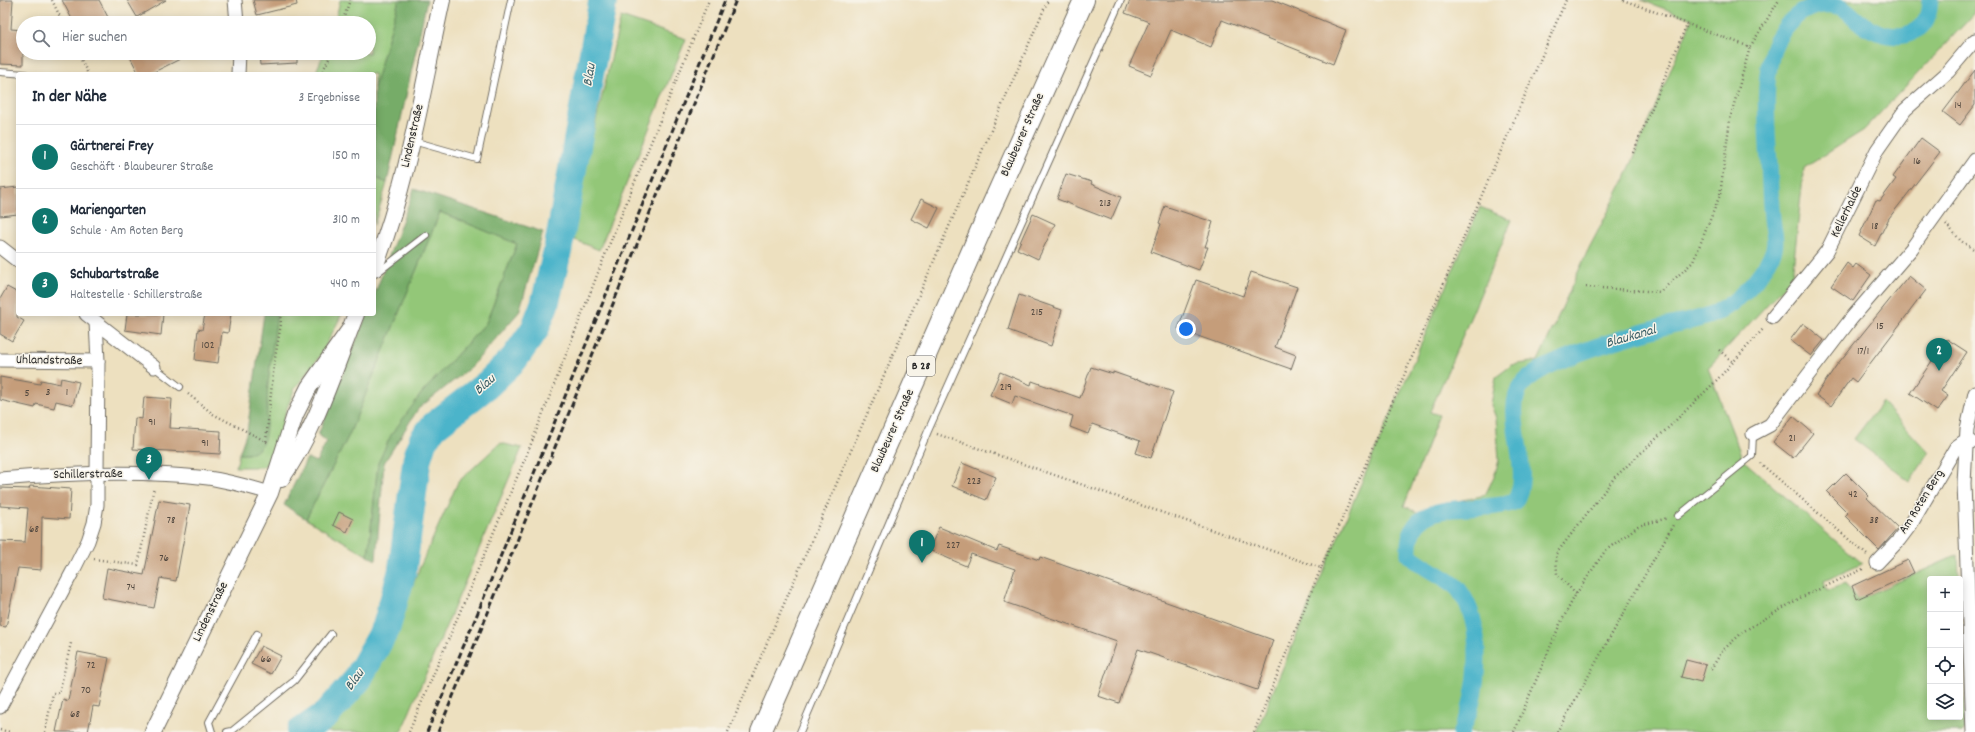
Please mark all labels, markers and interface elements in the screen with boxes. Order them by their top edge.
search box [16,16,376,60]
icon: search [30,27,52,49]
text: Hier suchen [62,27,127,49]
water label: Blau [578,61,602,88]
text: In der Nähe [32,86,107,110]
text: 3 Ergebnisse [298,89,360,108]
street label: Blaubeurer Straße [996,90,1050,180]
house number: 14 [1955,98,1961,114]
street label: Lindenstraße [396,102,430,170]
text: Gärtnerei Frey [70,136,153,158]
text: 1 [44,147,46,166]
text: 150 m [332,147,360,166]
house number: 16 [1913,154,1921,170]
text: Geschäft · Blaubeurer Straße [70,158,213,177]
street label: Kellerhalde [1826,183,1868,241]
house number: 213 [1099,196,1111,212]
text: Mariengarten [70,200,146,222]
text: 2 [42,211,48,230]
text: 310 m [332,211,360,230]
house number: 18 [1872,219,1878,235]
text: Schule · Am Roten Berg [70,222,183,241]
text: Schubartstraße [70,264,159,286]
text: 3 [42,275,48,294]
text: 440 m [330,275,360,294]
text: Haltestelle · Schillerstraße [70,286,202,305]
house number: 215 [1031,305,1043,321]
your location [1176,319,1196,339]
house number: 15 [1876,319,1884,335]
water label: Blaukanal [1604,320,1660,354]
house number: 102 [201,338,215,354]
pin: 2 [1926,338,1952,371]
house number: 17/1 [1857,344,1869,360]
street label: Uhlandstraße [16,351,83,371]
road number: B 28 [907,356,935,376]
water label: Blau [470,369,501,400]
house number: 219 [1000,380,1012,396]
house number: 3 [46,385,51,401]
house number: 1 [66,385,68,401]
house number: 5 [24,386,30,402]
street label: Blaubeurer Straße [866,386,920,476]
house number: 91 [148,415,156,431]
house number: 21 [1788,431,1796,447]
house number: 91 [201,436,209,452]
pin: 3 [136,447,162,480]
street label: Schillerstraße [53,465,123,485]
street label: Am Roten Berg [1895,466,1950,538]
house number: 223 [967,474,981,490]
house number: 42 [1848,487,1858,503]
house number: 78 [167,513,175,529]
house number: 38 [1869,513,1879,529]
house number: 68 [29,522,39,538]
pin: 1 [909,530,935,563]
house number: 227 [946,538,960,554]
house number: 76 [159,551,169,567]
map controls [1927,576,1963,720]
button: + [1927,576,1963,612]
street label: Lindenstraße [188,579,234,645]
house number: 74 [127,580,135,596]
button: − [1927,612,1963,648]
button: locate [1927,648,1963,684]
house number: 66 [261,652,271,668]
house number: 72 [86,658,96,674]
water label: Blau [340,664,370,695]
house number: 70 [81,683,91,699]
button: layers [1927,684,1963,720]
house number: 68 [70,707,80,723]

